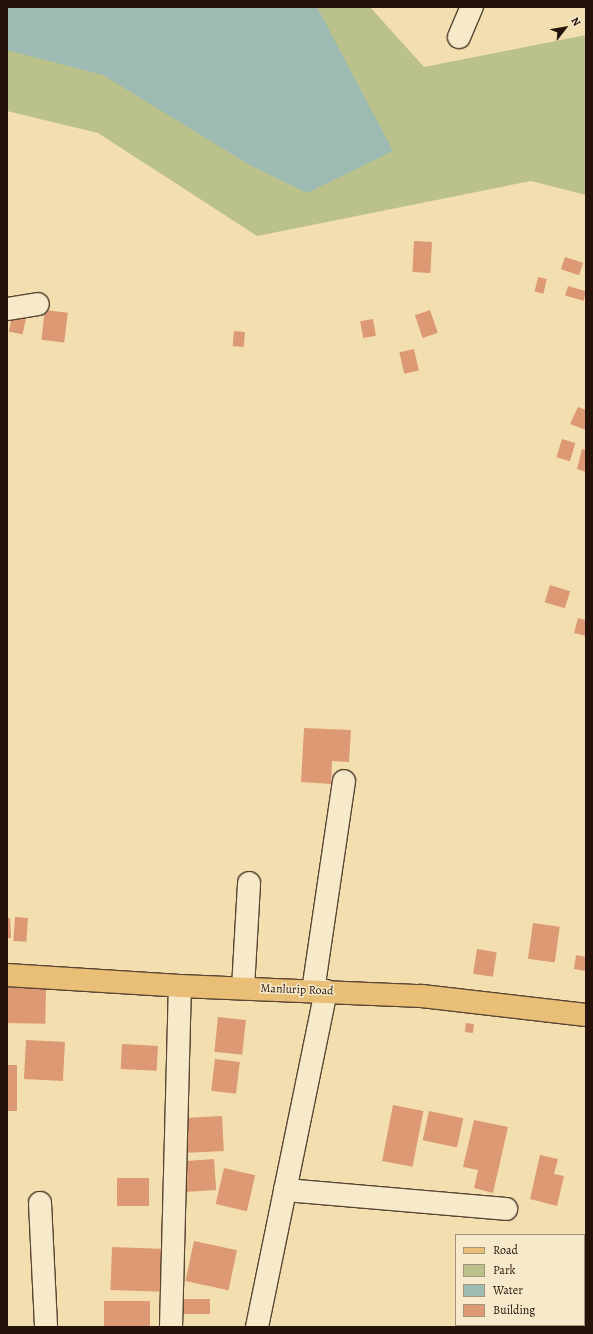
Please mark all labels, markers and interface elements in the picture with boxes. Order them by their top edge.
north arrow [545,8,585,48]
text: N [567,14,584,29]
street label: Manlurip Road [260,982,334,998]
legend [455,1234,585,1326]
text: Road [493,1242,518,1258]
text: Park [493,1262,516,1278]
text: Water [493,1282,523,1298]
text: Building [493,1302,535,1318]

